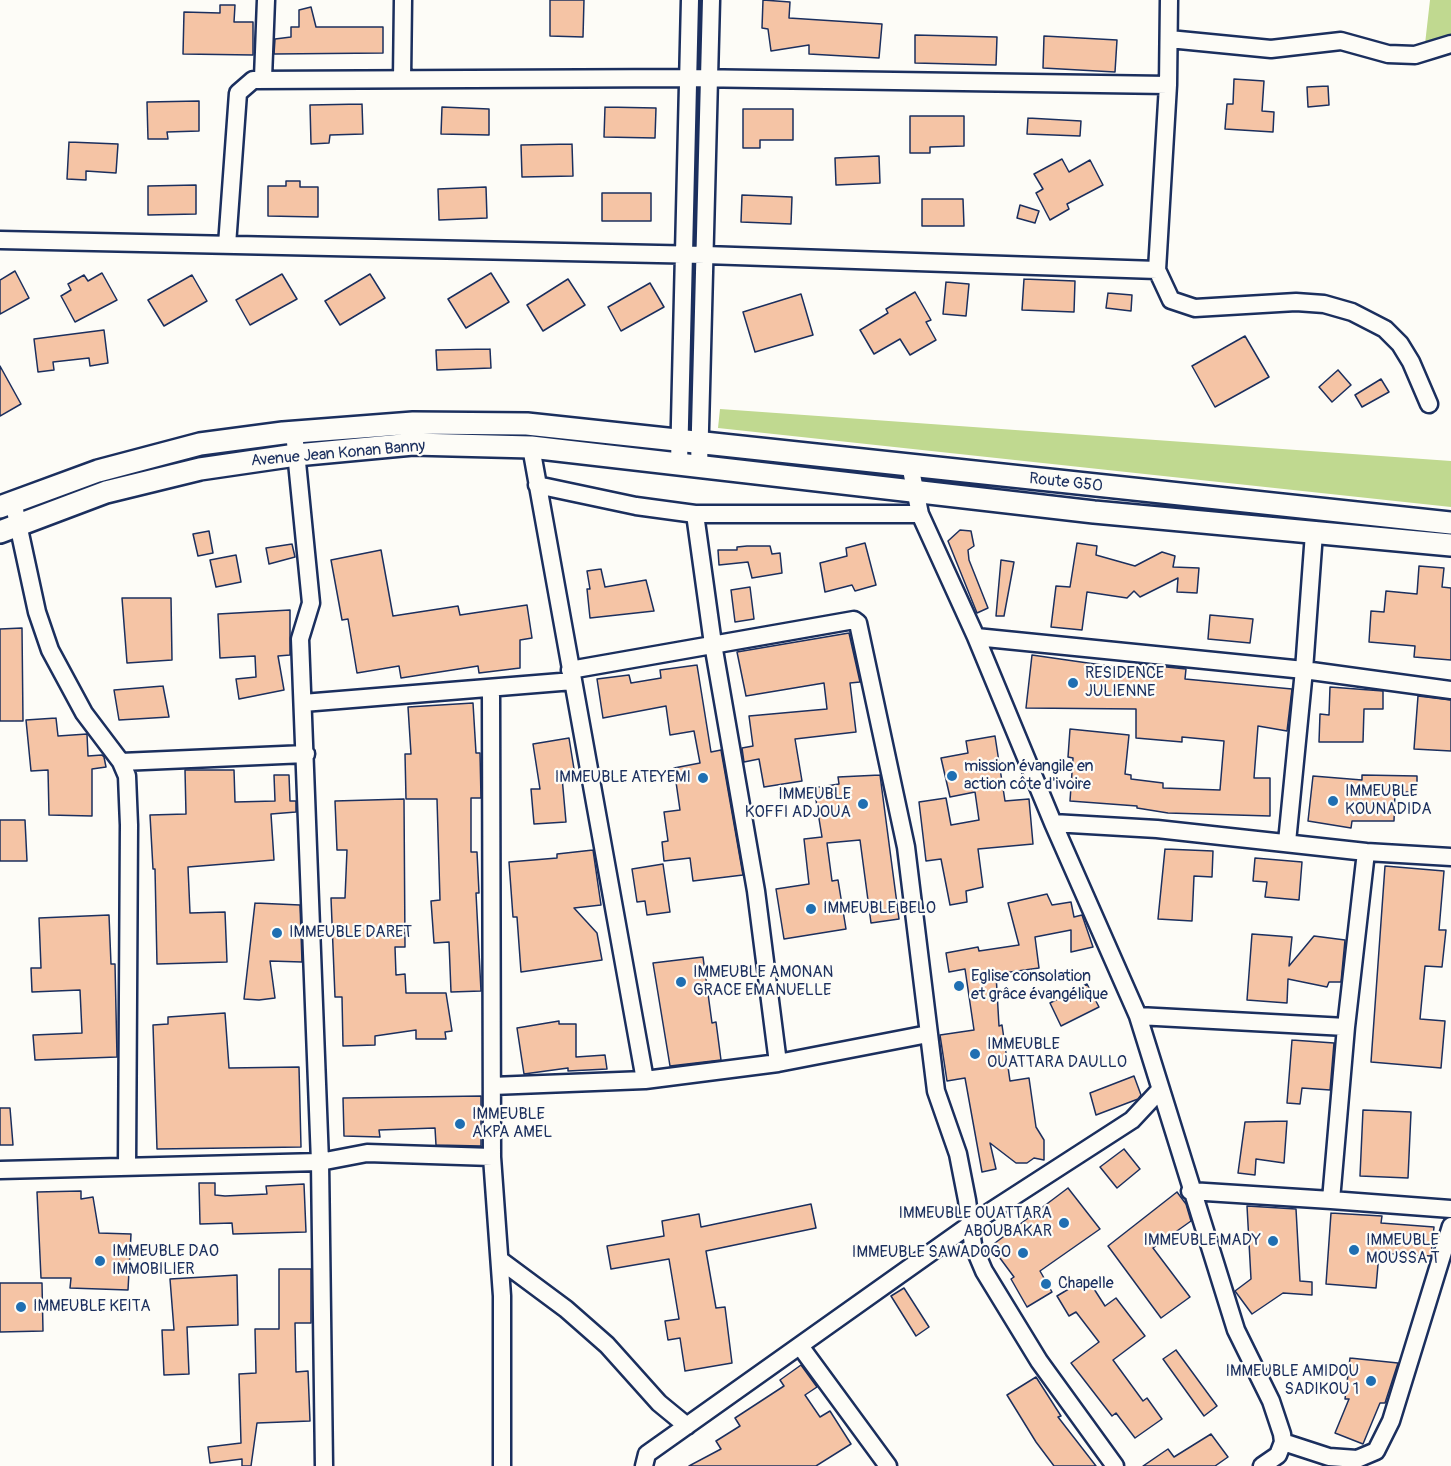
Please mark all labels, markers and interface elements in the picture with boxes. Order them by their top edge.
street label: Avenue Jean Konan Banny [250,437,426,471]
street label: Route G50 [1028,470,1104,496]
place label: RESIDENCE JULIENNE [1085,664,1164,702]
marker: RESIDENCE JULIENNE [1066,676,1080,690]
place label: mission évangile en action côte d'ivoire [964,757,1094,795]
place label: IMMEUBLE ATEYEMI [555,768,691,788]
marker: mission évangile en action côte d'ivoire [945,769,959,783]
marker: IMMEUBLE ATEYEMI [696,771,710,785]
place label: IMMEUBLE KOUNADIDA [1345,782,1432,820]
place label: IMMEUBLE KOFFI ADJOUA [745,785,851,823]
marker: IMMEUBLE KOUNADIDA [1326,794,1340,808]
marker: IMMEUBLE KOFFI ADJOUA [856,797,870,811]
place label: IMMEUBLE BELO [823,899,936,919]
marker: IMMEUBLE BELO [804,902,818,916]
place label: IMMEUBLE DARET [289,923,412,943]
marker: IMMEUBLE DARET [270,926,284,940]
place label: IMMEUBLE AMONAN GRACE EMANUELLE [693,963,833,1001]
place label: Eglise consolation et grâce évangélique [971,967,1108,1005]
marker: IMMEUBLE AMONAN GRACE EMANUELLE [674,975,688,989]
marker: Eglise consolation et grâce évangélique [952,979,966,993]
place label: IMMEUBLE OUATTARA DAULLO [987,1035,1127,1073]
marker: IMMEUBLE OUATTARA DAULLO [968,1047,982,1061]
place label: IMMEUBLE AKPA AMEL [472,1105,552,1143]
marker: IMMEUBLE AKPA AMEL [453,1117,467,1131]
place label: IMMEUBLE OUATTARA ABOUBAKAR [898,1204,1052,1242]
marker: IMMEUBLE OUATTARA ABOUBAKAR [1057,1216,1071,1230]
place label: IMMEUBLE MADY [1143,1231,1261,1251]
place label: IMMEUBLE MOUSSA T [1366,1231,1440,1269]
marker: IMMEUBLE MADY [1266,1234,1280,1248]
place label: IMMEUBLE DAO IMMOBILIER [112,1242,219,1280]
place label: IMMEUBLE SAWADOGO [852,1243,1011,1263]
marker: IMMEUBLE MOUSSA T [1347,1243,1361,1257]
marker: IMMEUBLE SAWADOGO [1016,1246,1030,1260]
marker: IMMEUBLE DAO IMMOBILIER [93,1254,107,1268]
place label: Chapelle [1058,1274,1114,1294]
marker: Chapelle [1039,1277,1053,1291]
place label: IMMEUBLE KEITA [33,1297,151,1317]
marker: IMMEUBLE KEITA [14,1300,28,1314]
place label: IMMEUBLE AMIDOU SADIKOU 1 [1225,1362,1359,1400]
marker: IMMEUBLE AMIDOU SADIKOU 1 [1364,1374,1378,1388]

